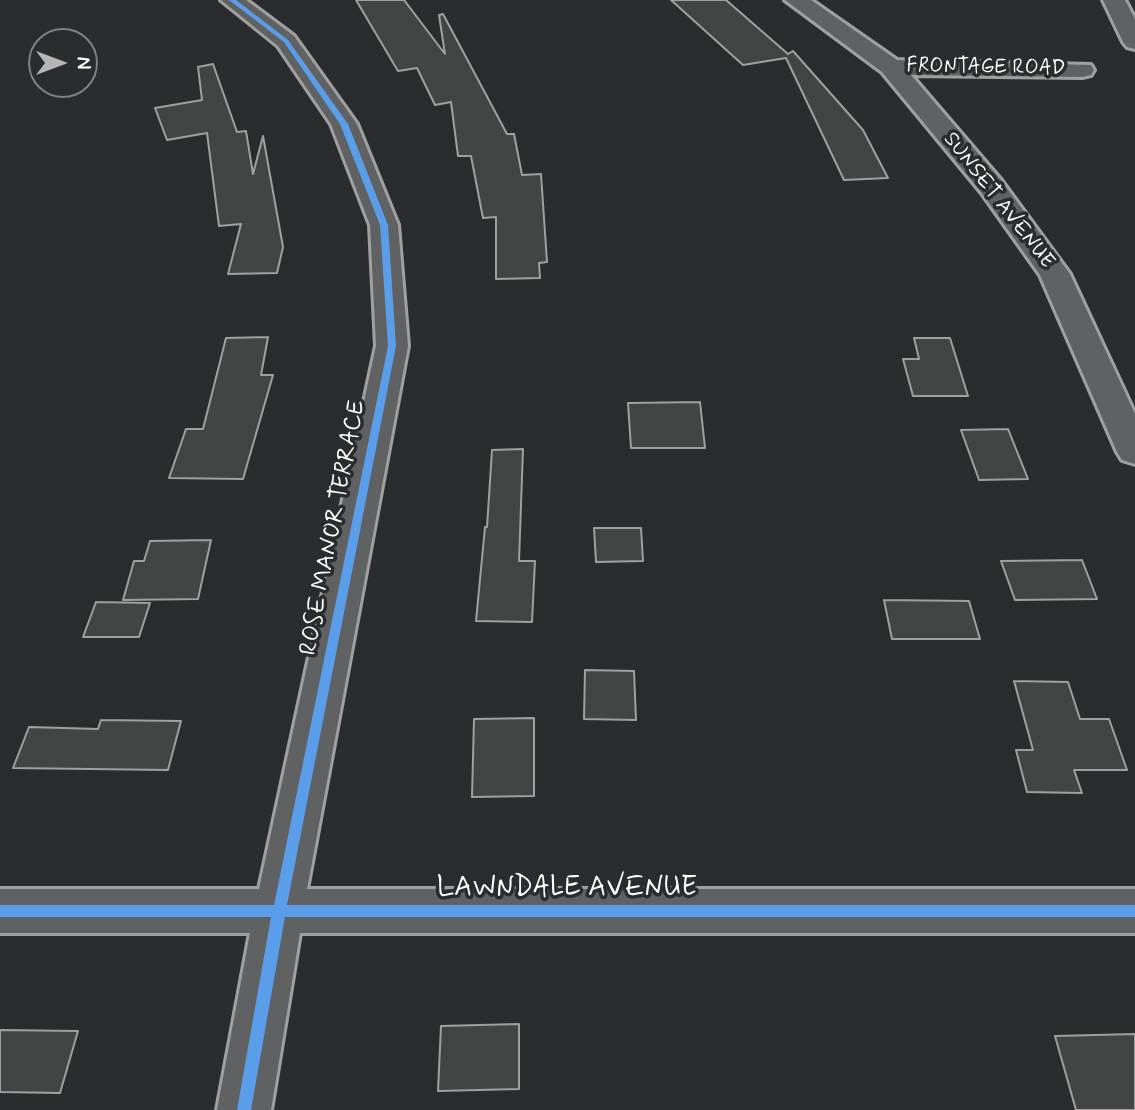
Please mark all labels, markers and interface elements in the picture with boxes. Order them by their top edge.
north arrow [28,28,98,98]
street label: FRONTAGE ROAD [906,54,1066,82]
text: N [70,57,95,69]
street label: SUNSET AVENUE [937,128,1059,274]
street label: ROSE MANOR TERRACE [295,398,373,658]
street label: LAWNDALE AVENUE [437,872,697,906]

